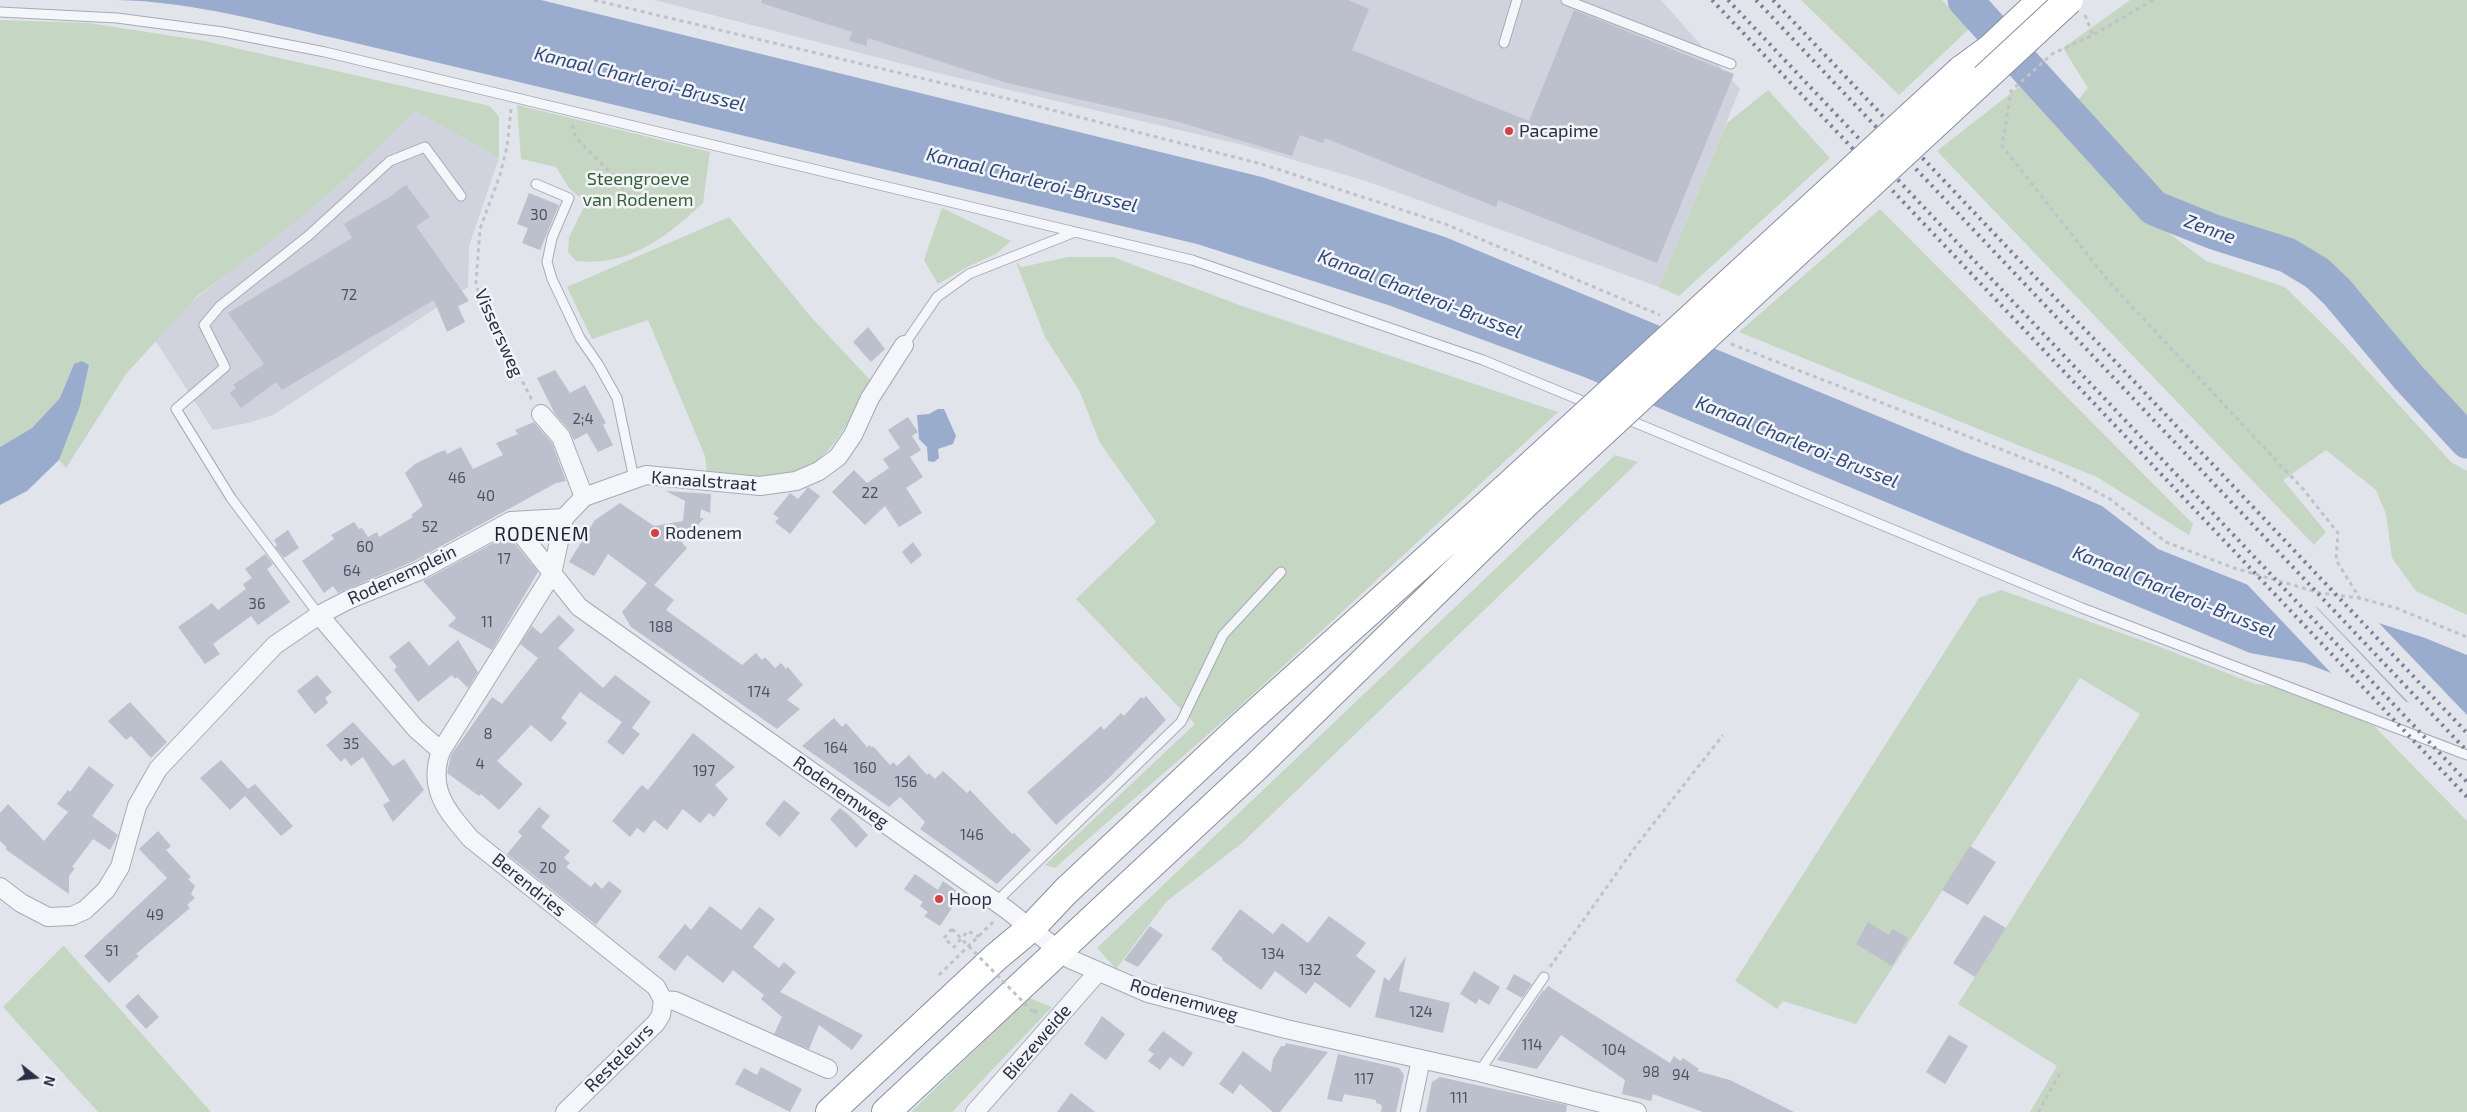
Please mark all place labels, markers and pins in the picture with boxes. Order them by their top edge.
place label: Pacapime [1519,120,1598,142]
marker: Pacapime [1503,125,1515,137]
place label: Rodenem [665,522,742,544]
marker: Rodenem [649,527,661,539]
place label: Hoop [949,888,992,910]
marker: Hoop [933,893,945,905]

